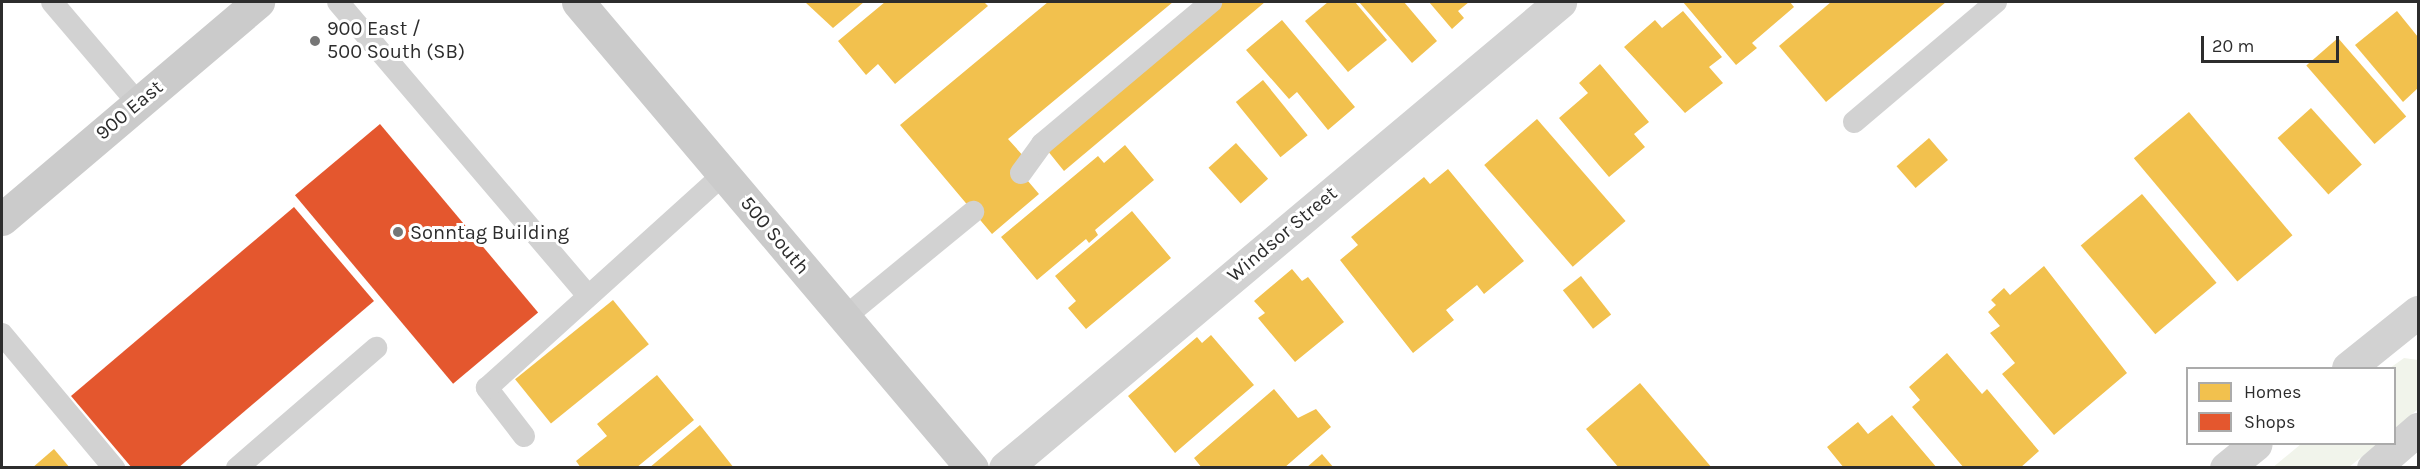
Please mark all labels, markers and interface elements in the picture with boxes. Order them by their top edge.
place label: 900 East / 500 South (SB) [327,17,465,64]
scale bar [2204,24,2342,62]
marker: 900 East / 500 South (SB) [308,34,322,48]
text: 20 m [2212,35,2254,57]
street label: 900 East [91,75,167,145]
street label: Windsor Street [1222,181,1342,287]
street label: 500 South [735,191,815,279]
place label: Sonntag Building [410,220,569,244]
marker: Sonntag Building [391,225,405,239]
legend [2186,367,2396,445]
text: Homes [2244,381,2301,403]
text: Shops [2244,411,2296,433]

